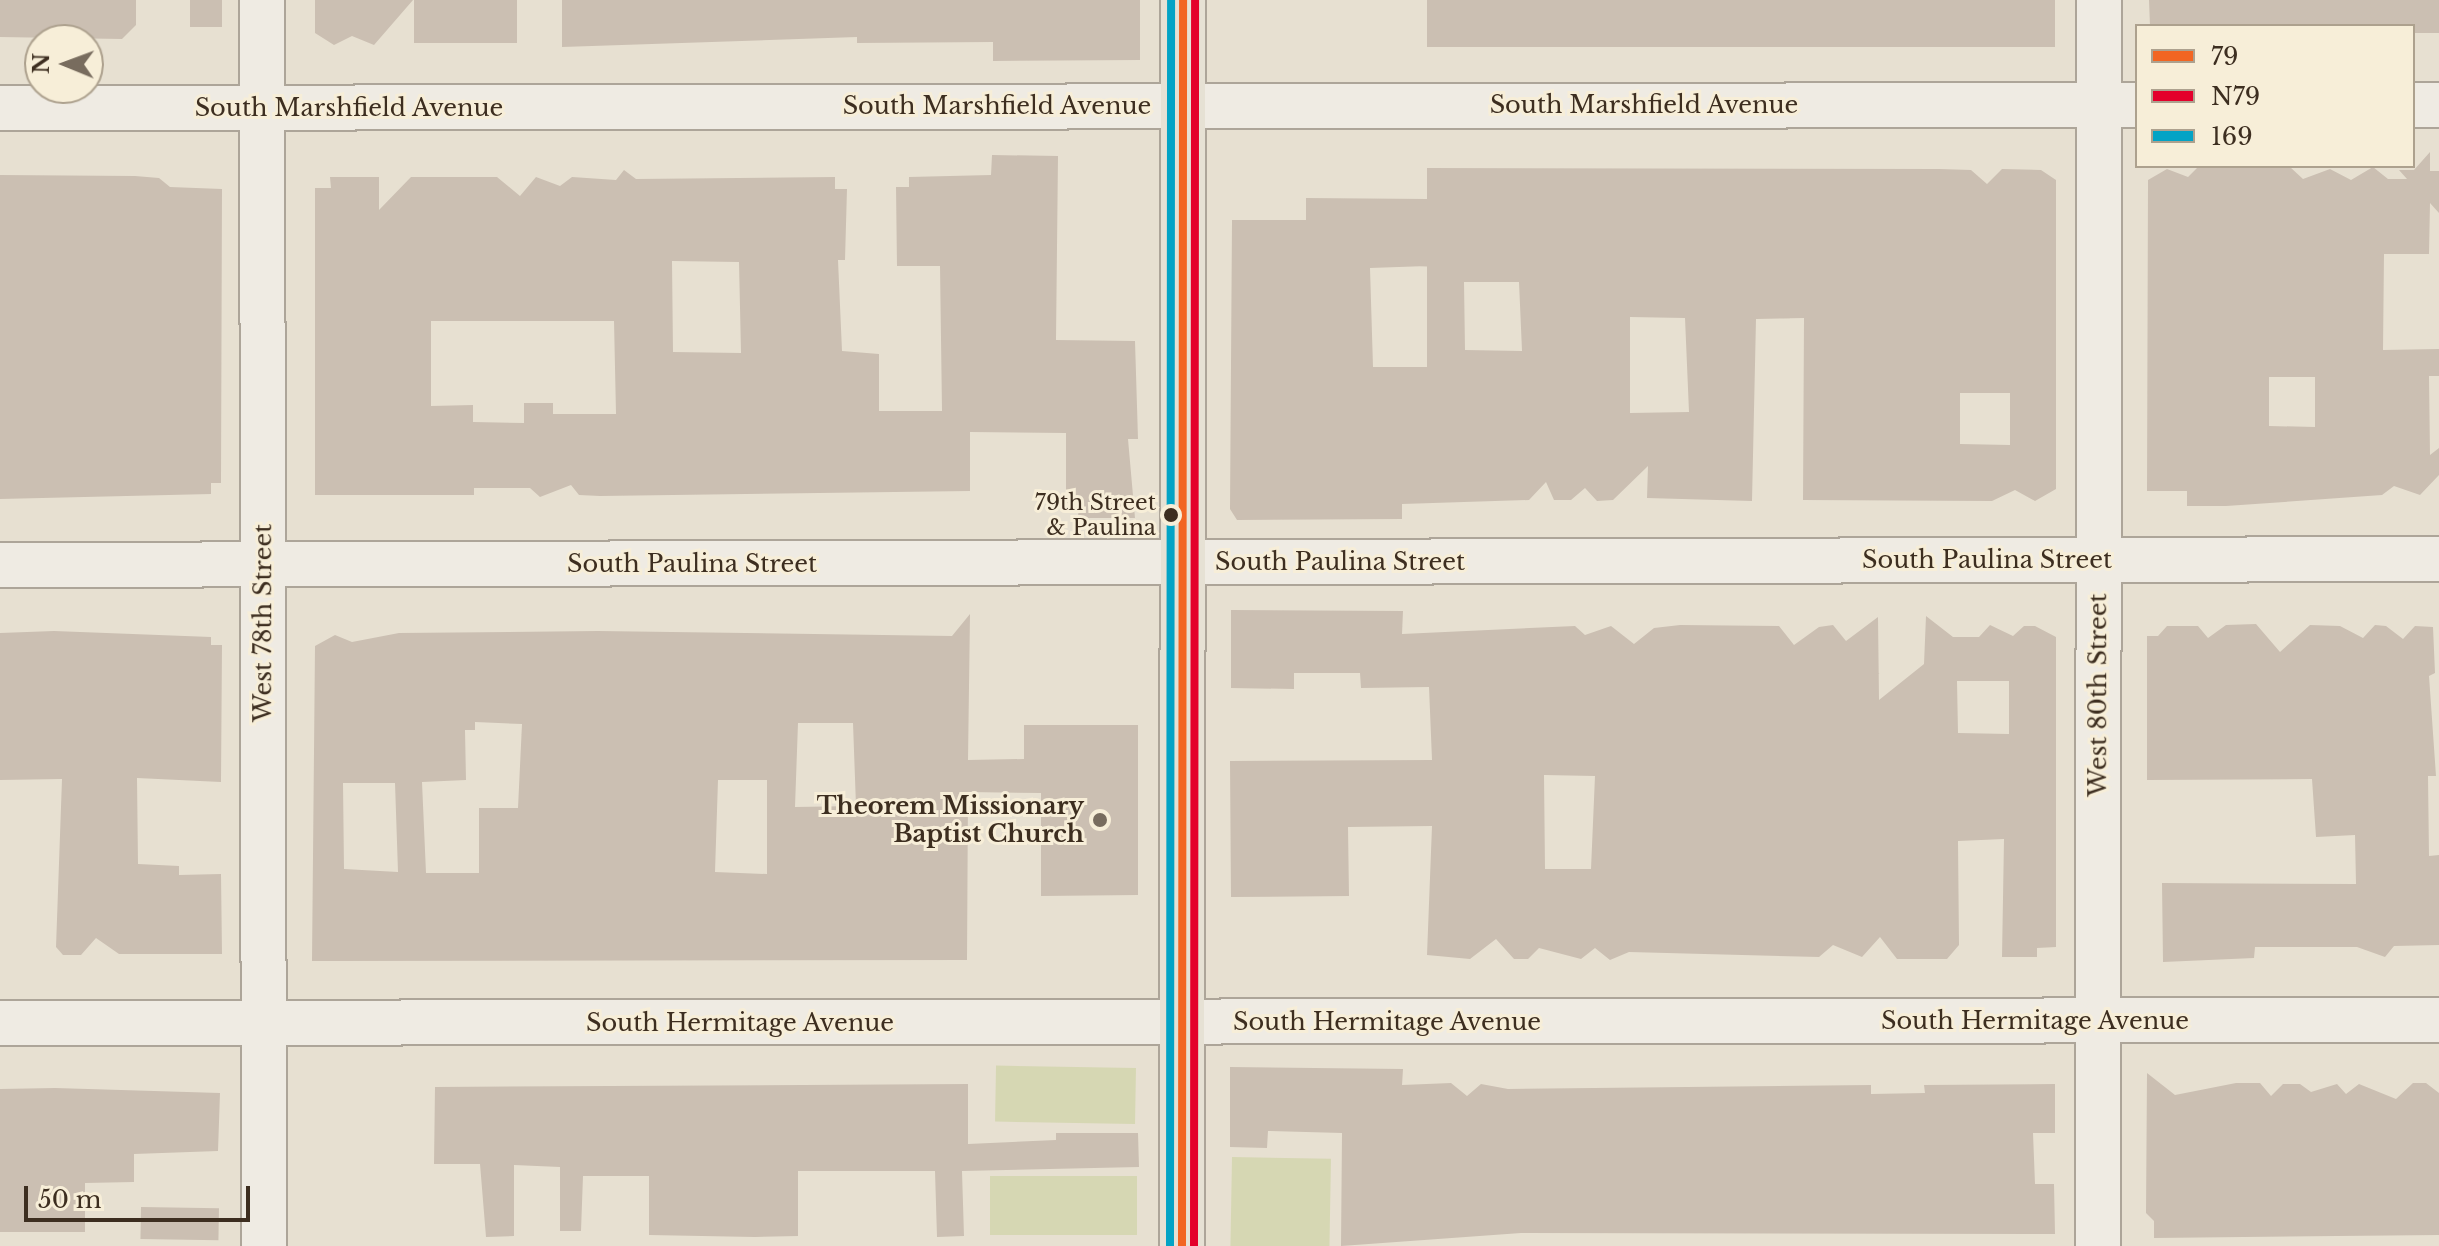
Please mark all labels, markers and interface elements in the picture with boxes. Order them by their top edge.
north arrow [24,24,104,104]
legend [2135,24,2415,168]
text: 79 [2211,42,2238,71]
text: N [28,53,55,74]
text: N79 [2211,82,2260,111]
street label: South Marshfield Avenue [1489,91,1799,119]
street label: South Marshfield Avenue [842,92,1152,120]
street label: South Marshfield Avenue [194,94,504,122]
text: 169 [2211,122,2253,151]
place label: 79th Street & Paulina [1035,489,1156,540]
marker: 79th Street & Paulina [1163,507,1179,523]
street label: West 78th Street [249,524,277,722]
street label: South Paulina Street [1862,546,2112,574]
street label: South Paulina Street [1215,548,1465,576]
street label: South Paulina Street [567,550,817,578]
street label: West 80th Street [2084,593,2112,797]
place label: Theorem Missionary Baptist Church [817,792,1084,848]
marker: Theorem Missionary Baptist Church [1091,811,1109,829]
street label: South Hermitage Avenue [1880,1007,2190,1035]
street label: South Hermitage Avenue [1232,1008,1542,1036]
street label: South Hermitage Avenue [585,1009,895,1037]
scale bar [28,1170,254,1220]
text: 50 m [38,1185,101,1214]

